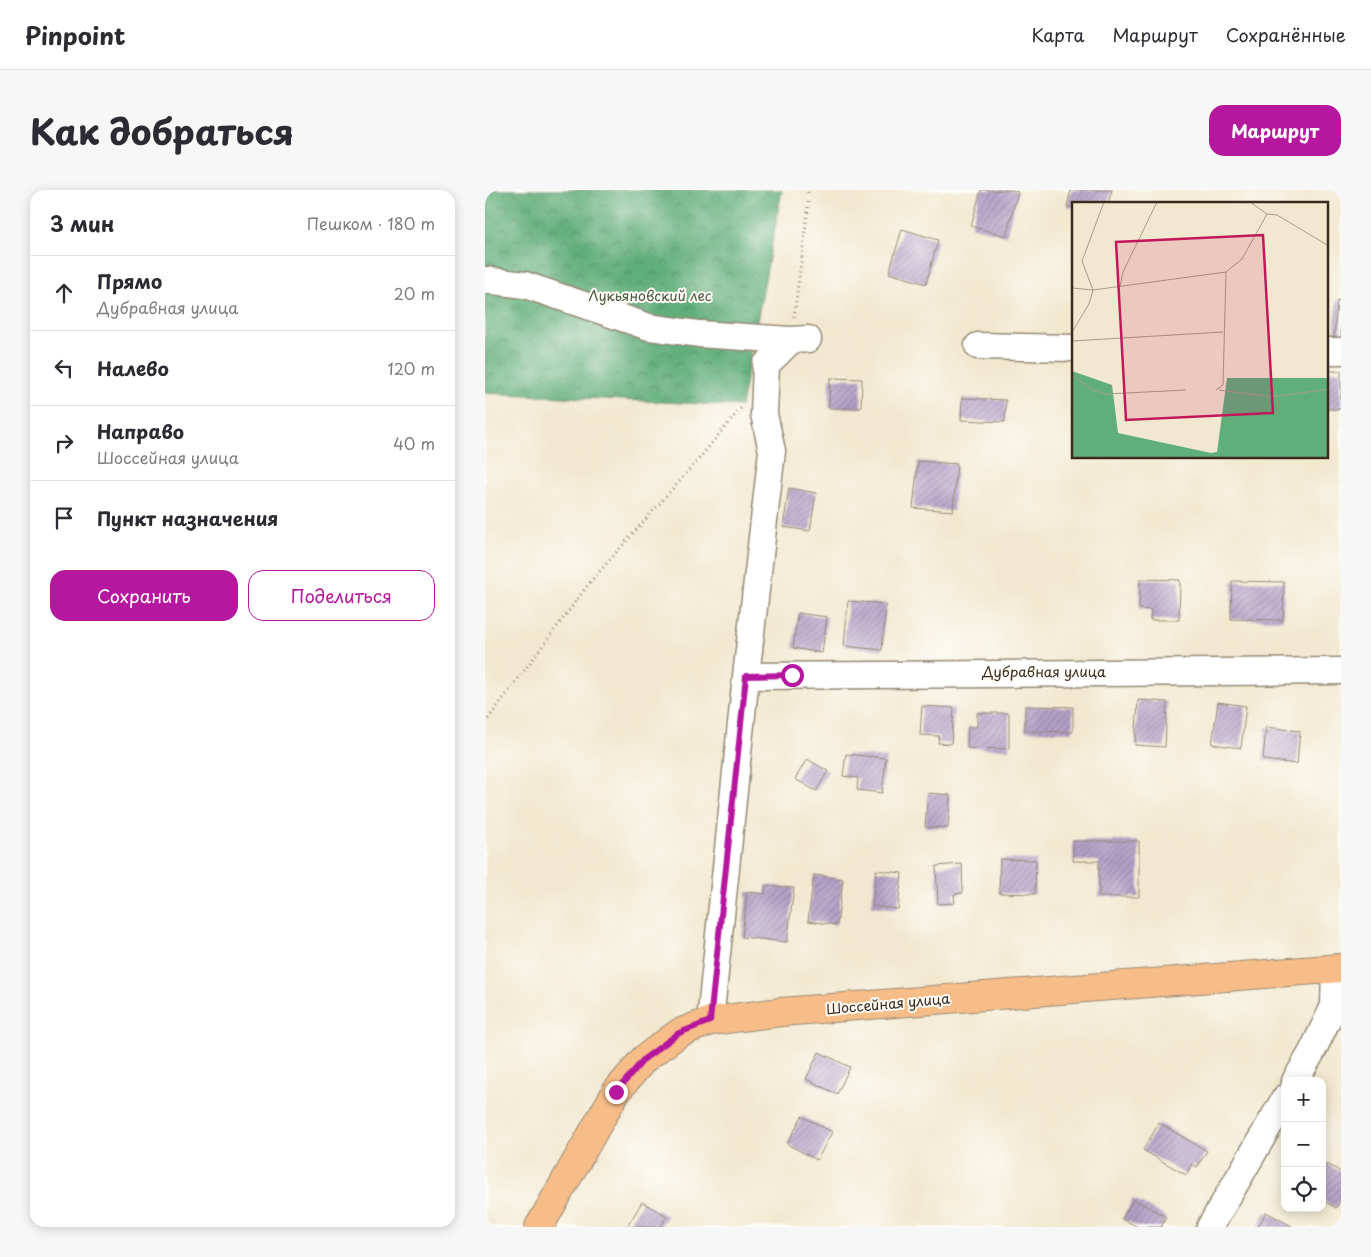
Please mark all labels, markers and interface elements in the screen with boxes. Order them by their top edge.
text: Pinpoint [25,17,126,53]
text: Карта [1032,21,1084,48]
text: Маршрут [1112,21,1198,48]
text: Сохранённые [1226,21,1346,48]
text: Как добраться [30,104,294,157]
button: Маршрут [1209,105,1341,156]
inset map [1072,202,1329,459]
text: 3 мин [50,207,114,239]
text: Пешком · 180 m [307,211,435,235]
text: Прямо [97,267,162,295]
icon: ahead [50,279,78,307]
text: 20 m [394,281,435,305]
park label: Лукьяновский лес [589,285,712,306]
text: Дубравная улица [97,295,238,319]
icon: left [50,354,78,382]
text: Налево [97,354,169,382]
text: 120 m [388,356,435,380]
text: Направо [97,417,184,445]
icon: right [50,429,78,457]
text: 40 m [393,431,435,455]
text: Шоссейная улица [97,445,239,469]
icon: arrive [50,504,78,532]
text: Пункт назначения [97,504,278,532]
button: Сохранить [50,570,238,621]
button: Поделиться [248,570,435,621]
street label: Дубравная улица [981,661,1106,682]
route start [781,664,804,687]
street label: Шоссейная улица [825,988,951,1019]
map controls [1281,1077,1326,1212]
button: + [1281,1077,1326,1122]
route end [605,1081,628,1104]
button: − [1281,1122,1326,1167]
button: locate [1281,1167,1326,1212]

